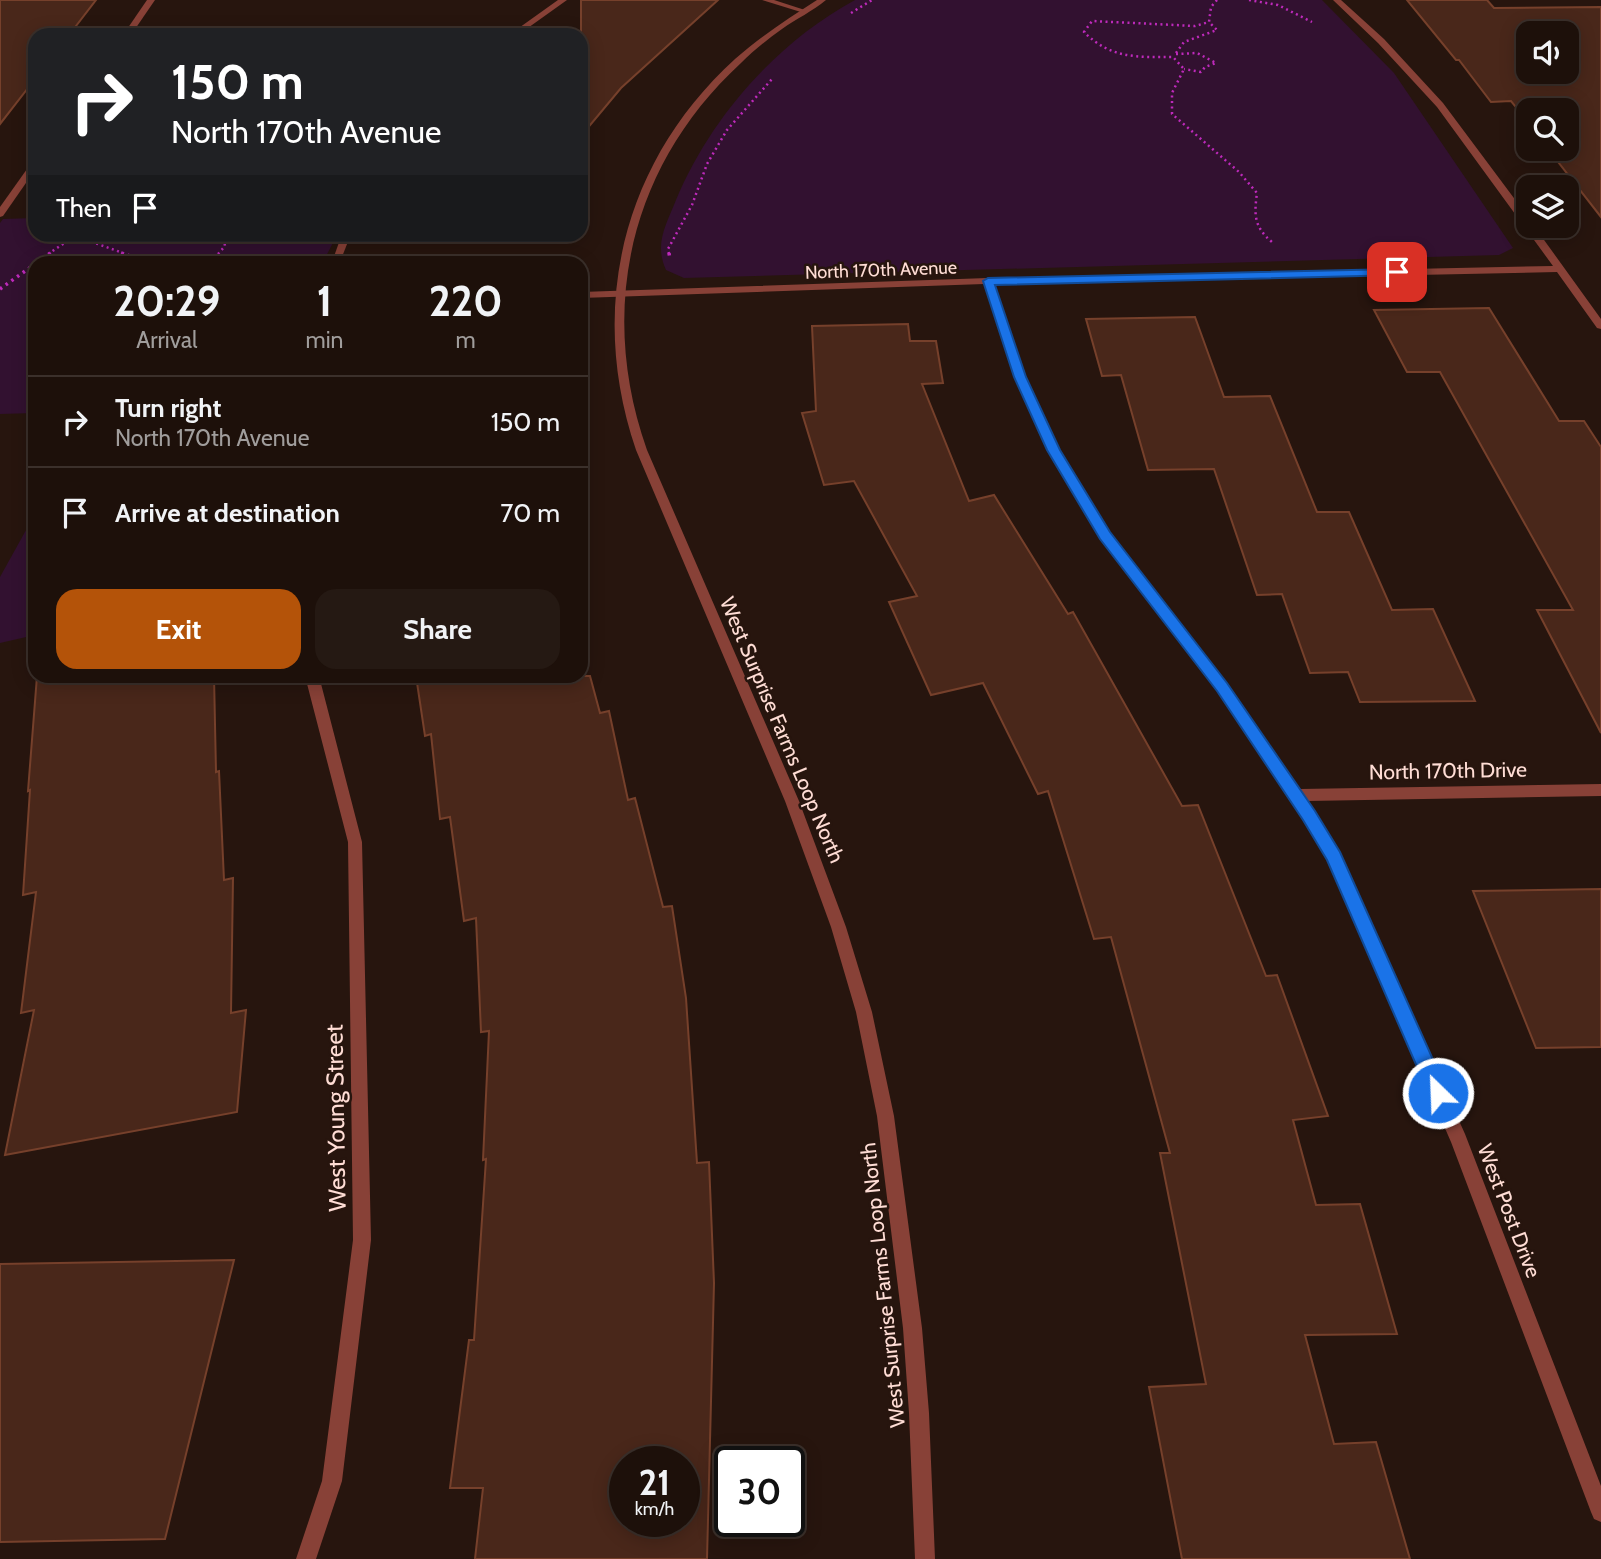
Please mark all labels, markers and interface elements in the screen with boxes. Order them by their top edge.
map controls [1516,21,1579,238]
button: sound [1516,21,1579,84]
text: 150 m [171,52,304,111]
icon: right [56,56,147,147]
button: search [1516,98,1579,161]
text: North 170th Avenue [171,112,442,151]
button: layers [1516,175,1579,238]
icon: arrive [126,189,164,227]
text: Then [56,192,112,224]
pin [1367,242,1427,302]
icon: arrive [1378,253,1416,291]
street label: North 170th Avenue [805,256,957,284]
text: 20:29 [113,275,220,327]
text: 1 [317,275,332,327]
text: 220 [429,275,503,327]
text: Arrival [136,326,197,354]
text: min [305,326,343,354]
text: m [456,326,476,354]
text: Turn right [115,392,221,424]
icon: right [56,403,94,441]
text: 150 m [491,406,560,438]
text: North 170th Avenue [115,424,309,452]
icon: arrive [56,494,94,532]
text: Arrive at destination [115,497,340,529]
text: 70 m [500,497,560,529]
button: Exit [56,589,301,669]
button: Share [315,589,560,669]
street label: West Surprise Farms Loop North [715,593,850,866]
street label: North 170th Drive [1369,757,1527,784]
street label: West Young Street [319,1024,352,1212]
position arrow [1401,1056,1475,1130]
street label: West Post Drive [1472,1140,1547,1281]
street label: West Surprise Farms Loop North [855,1141,910,1429]
speed limit sign: 30 [714,1446,805,1537]
text: 21 [639,1461,670,1504]
text: km/h [635,1498,674,1520]

